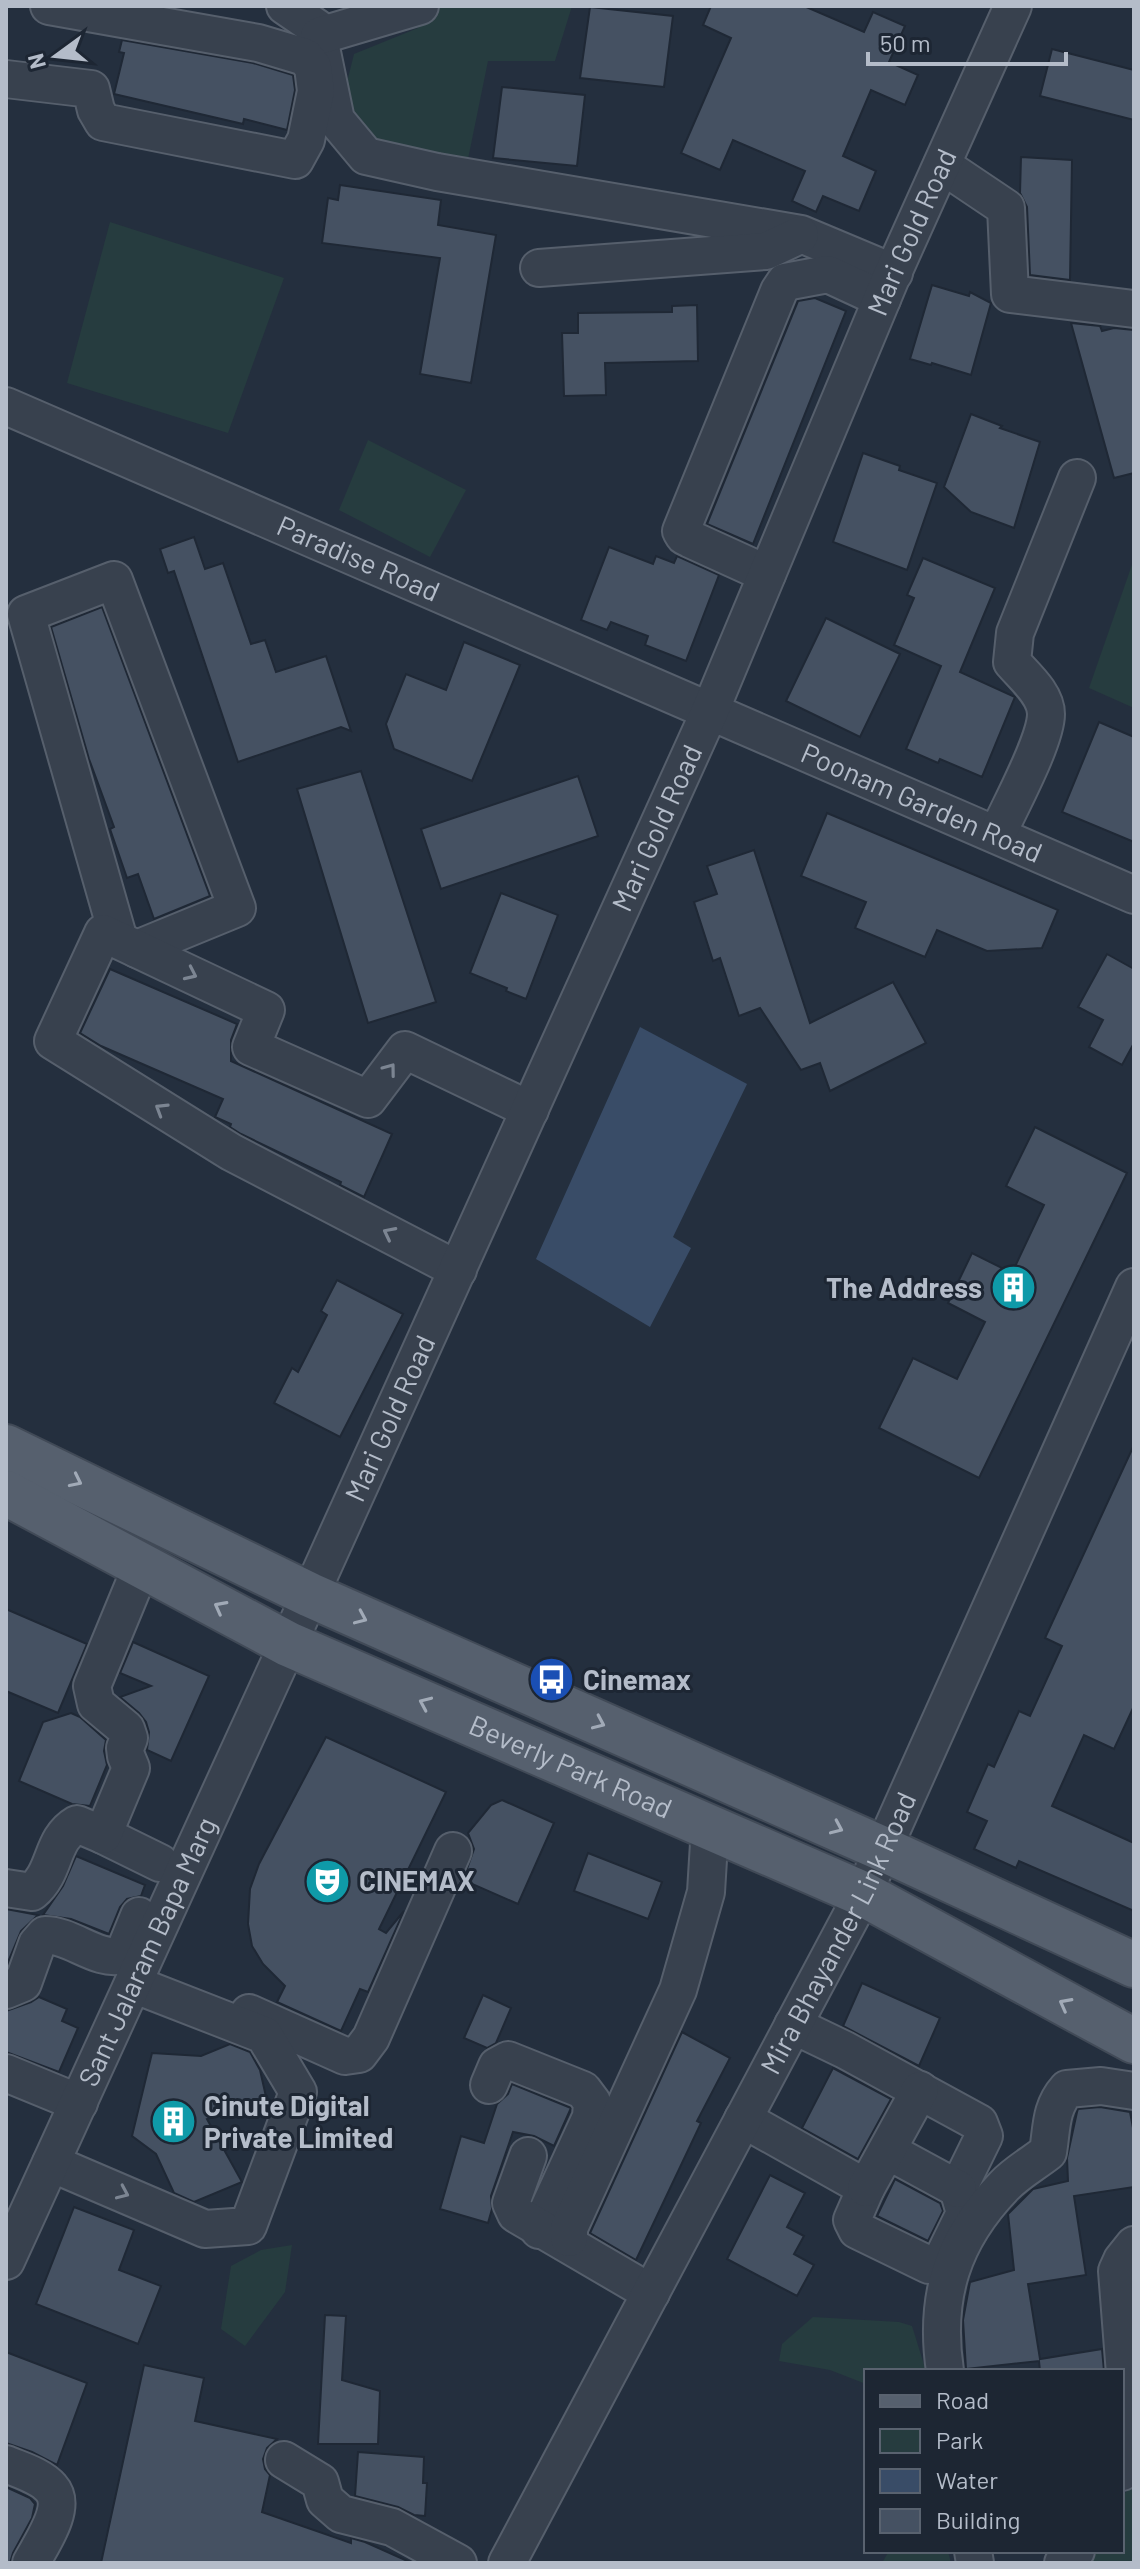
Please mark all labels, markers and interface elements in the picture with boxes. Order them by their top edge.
north arrow [16,16,96,96]
scale bar [868,16,1066,66]
text: 50 m [880,28,931,57]
text: N [21,51,50,72]
street label: Mari Gold Road [859,143,963,320]
street label: Paradise Road [272,508,445,608]
street label: Poonam Garden Road [796,735,1048,869]
street label: Mari Gold Road [604,739,709,916]
one-way arrow [183,964,198,980]
one-way arrow [381,1063,395,1077]
one-way arrow [155,1103,170,1118]
one-way arrow [382,1227,397,1243]
building icon: The Address [989,1264,1037,1312]
place label: The Address [826,1270,982,1304]
street label: Mari Gold Road [337,1329,442,1507]
one-way arrow [68,1471,83,1487]
one-way arrow [214,1601,228,1617]
one-way arrow [353,1608,367,1624]
bus stop icon: Cinemax [528,1656,576,1704]
place label: Cinemax [583,1662,691,1696]
one-way arrow [419,1697,433,1713]
street label: Beverly Park Road [464,1707,678,1825]
one-way arrow [591,1713,605,1729]
street label: Mira Bhayander Link Road [752,1786,922,2080]
street label: Sant Jalaram Bapa Marg [70,1811,223,2091]
one-way arrow [828,1819,843,1835]
theatre icon: CINEMAX [304,1857,352,1905]
place label: CINEMAX [359,1863,475,1897]
one-way arrow [1060,1998,1074,2014]
place label: Cinute Digital Private Limited [204,2088,393,2154]
building icon: Cinute Digital Private Limited [149,2098,197,2146]
one-way arrow [115,2183,129,2199]
legend [864,2369,1124,2553]
text: Road [936,2385,989,2414]
text: Park [936,2425,983,2454]
text: Water [936,2465,998,2494]
text: Building [936,2505,1020,2534]

